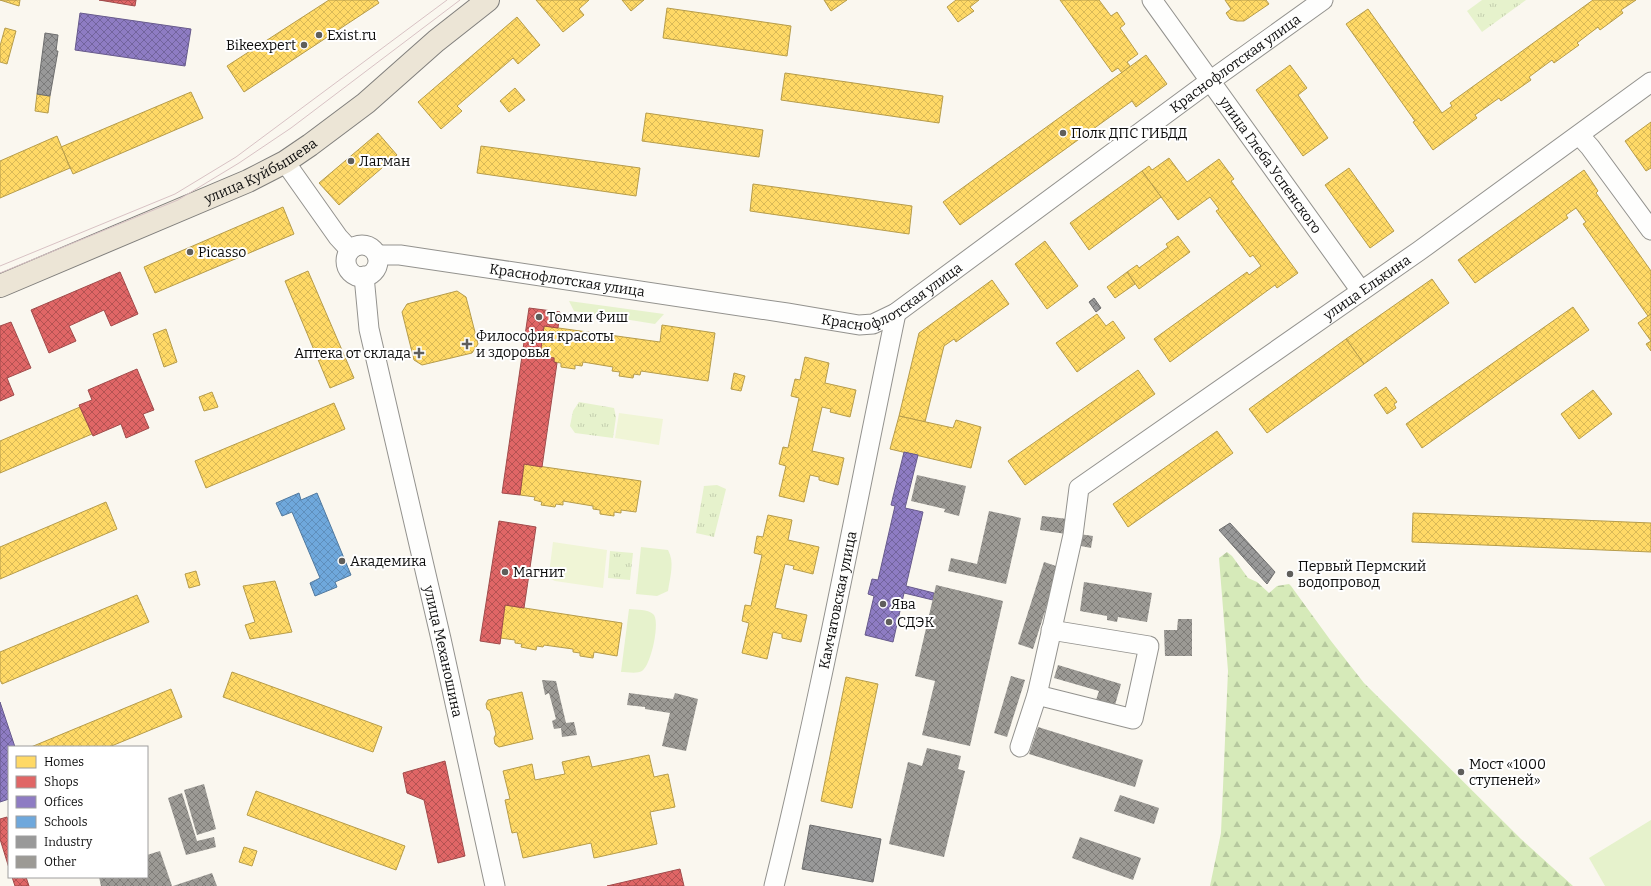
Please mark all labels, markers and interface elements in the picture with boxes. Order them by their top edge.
street label: Краснофлотская улица [1167,11,1304,117]
place label: Exist.ru [327,27,377,44]
marker: Exist.ru [314,30,324,40]
place label: Bikeexpert [226,37,296,54]
marker: Bikeexpert [299,40,309,50]
street label: улица Глеба Успенского [1215,93,1325,237]
place label: Полк ДПС ГИБДД [1071,125,1188,142]
marker: Полк ДПС ГИБДД [1058,128,1068,138]
street label: улица Куйбышева [201,135,321,208]
place label: Лагман [359,153,410,170]
marker: Лагман [346,156,356,166]
place label: Picasso [198,244,246,261]
marker: Picasso [185,247,195,257]
street label: улица Елькина [1320,251,1414,325]
street label: Краснофлотская улица [820,259,966,335]
street label: Краснофлотская улица [488,260,646,301]
place label: Томми Фиш [547,309,628,326]
marker: Томми Фиш [534,312,544,322]
place label: Философия красоты и здоровья [476,328,614,361]
marker: Философия красоты и здоровья [461,338,473,350]
place label: Аптека от склада [294,345,411,362]
marker: Аптека от склада [414,348,424,358]
street label: Камчатовская улица [816,529,861,671]
place label: Академика [350,553,427,570]
marker: Академика [337,556,347,566]
place label: Первый Пермский водопровод [1298,558,1426,591]
place label: Магнит [513,564,565,581]
marker: Магнит [500,567,510,577]
marker: Первый Пермский водопровод [1285,569,1295,579]
street label: улица Механошина [420,583,466,719]
place label: Ява [891,596,916,613]
marker: Ява [878,599,888,609]
place label: СДЭК [897,614,934,631]
marker: СДЭК [884,617,894,627]
legend [8,746,148,878]
text: Homes [44,755,84,769]
place label: Мост «1000 ступеней» [1469,756,1546,789]
marker: Мост «1000 ступеней» [1456,767,1466,777]
text: Shops [44,775,79,789]
text: Offices [44,795,83,809]
text: Schools [44,815,88,829]
text: Industry [44,835,93,849]
text: Other [44,855,77,869]

